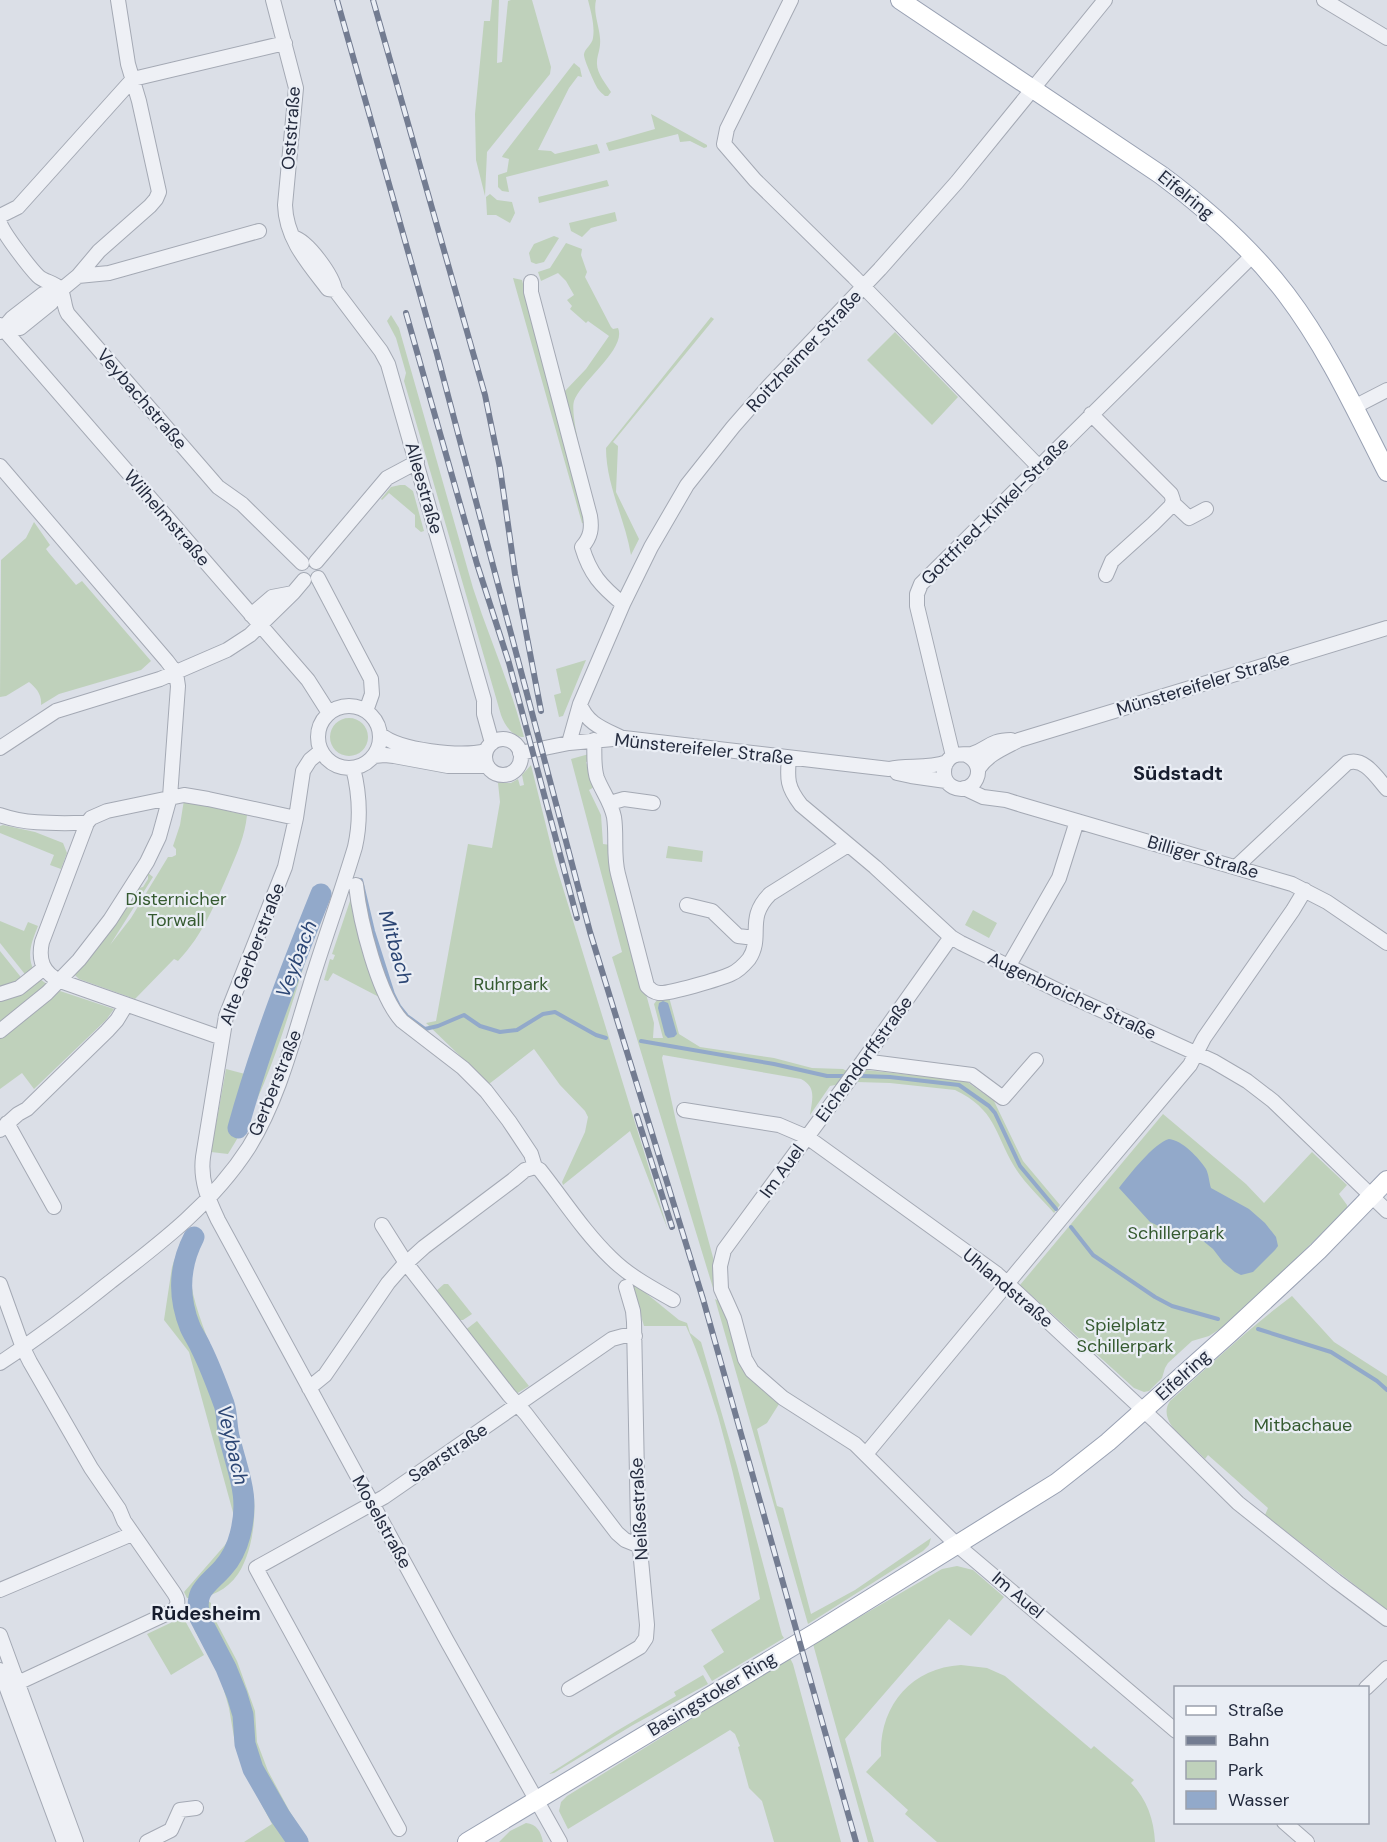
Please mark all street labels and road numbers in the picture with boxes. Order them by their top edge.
street label: Oststraße [276,85,306,171]
street label: Eifelring [1153,165,1219,225]
street label: Roitzheimer Straße [741,285,867,417]
street label: Veybachstraße [91,343,193,455]
street label: Gottfried-Kinkel-Straße [916,432,1074,590]
street label: Alleestraße [399,439,449,537]
street label: Wilhelmstraße [118,465,216,571]
street label: Münstereifeler Straße [1114,646,1292,722]
street label: Münstereifeler Straße [613,728,795,770]
street label: Billiger Straße [1145,830,1261,884]
street label: Alte Gerberstraße [214,879,290,1029]
street label: Augenbroicher Straße [984,946,1160,1046]
street label: Eichendorffstraße [810,991,918,1127]
street label: Gerberstraße [243,1026,307,1140]
street label: Im Auel [754,1139,810,1203]
street label: Uhlandstraße [958,1243,1058,1333]
street label: Eifelring [1151,1344,1215,1406]
street label: Saarstraße [404,1418,492,1488]
street label: Neißestraße [624,1457,654,1561]
street label: Moselstraße [347,1471,417,1573]
street label: Im Auel [987,1566,1049,1624]
street label: Basingstoker Ring [643,1646,781,1742]

